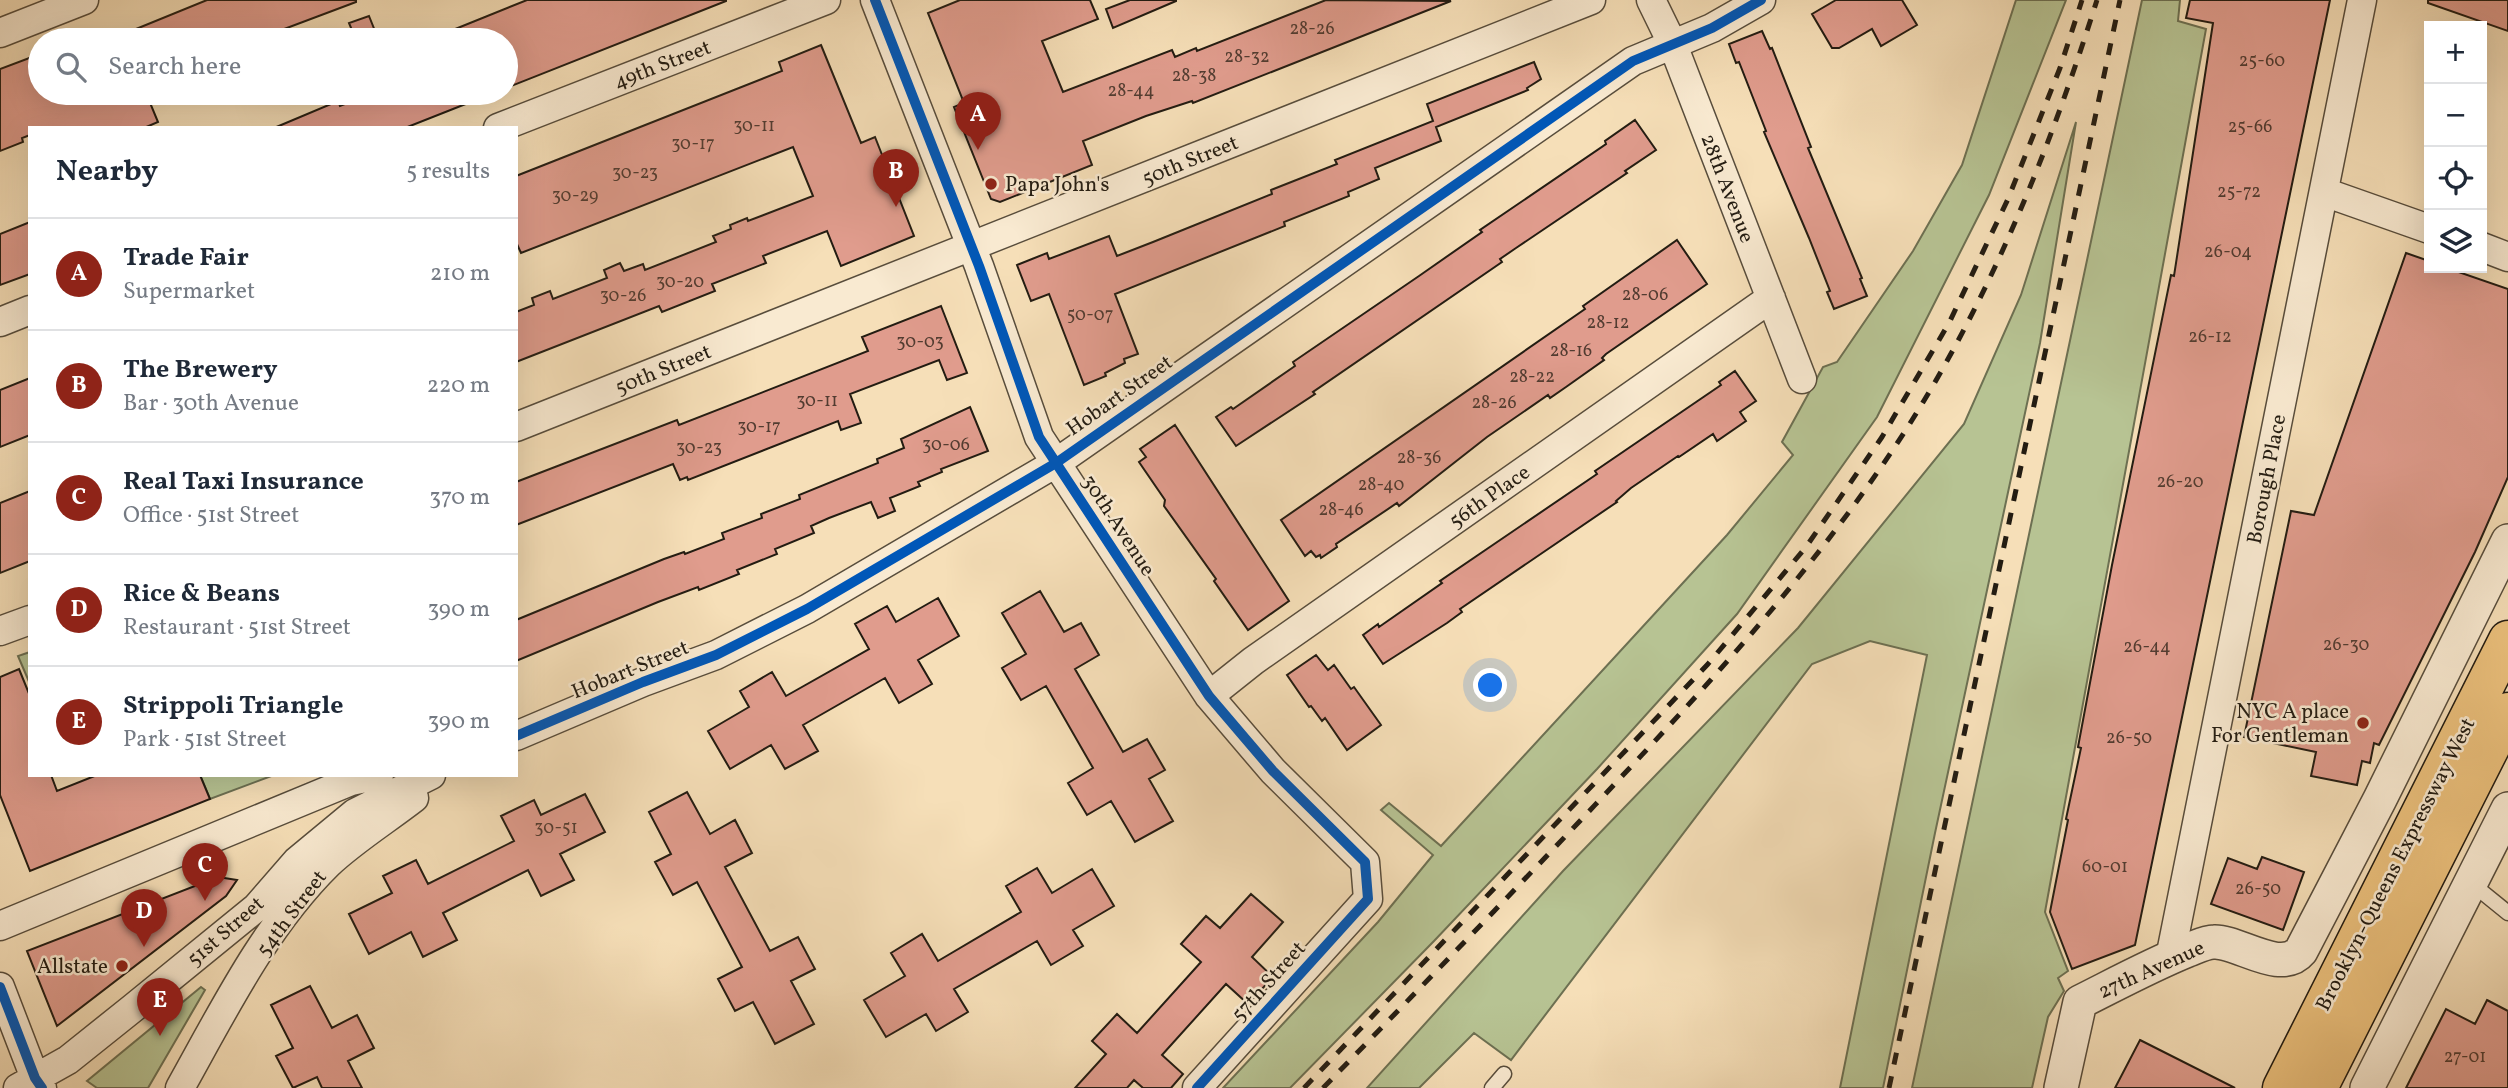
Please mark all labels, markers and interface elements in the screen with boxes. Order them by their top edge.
house number: 28-26 [1289,17,1335,42]
map controls [2424,21,2487,273]
button: + [2424,21,2487,84]
search box [28,28,518,105]
street label: 49th Street [610,34,715,97]
house number: 28-32 [1224,45,1270,70]
icon: search [52,48,90,86]
text: Search here [108,49,241,85]
house number: 25-60 [2239,49,2285,74]
house number: 28-38 [1172,64,1216,89]
house number: 28-44 [1108,79,1154,104]
button: − [2424,84,2487,147]
pin: A [955,92,1001,150]
house number: 30-11 [733,114,775,139]
house number: 25-66 [2228,115,2272,140]
street label: 50th Street [1138,129,1243,194]
street label: 28th Avenue [1693,130,1761,247]
house number: 30-17 [671,132,715,157]
button: locate [2424,147,2487,210]
pin: B [873,149,919,207]
text: Nearby [56,151,158,193]
text: 5 results [406,156,490,188]
house number: 30-23 [612,161,658,186]
place label: Papa John's [1005,171,1109,200]
marker: Papa John's [983,176,999,192]
house number: 25-72 [2217,180,2261,205]
house number: 30-29 [552,184,598,209]
button: layers [2424,210,2487,273]
text: Trade Fair [123,240,249,276]
house number: 26-04 [2204,240,2252,265]
text: A [71,258,87,290]
text: 210 m [430,258,490,290]
house number: 30-20 [656,270,704,295]
text: Supermarket [123,276,255,308]
house number: 28-06 [1622,283,1668,308]
house number: 30-26 [600,284,646,309]
house number: 50-07 [1067,303,1113,328]
house number: 28-12 [1586,311,1630,336]
house number: 26-12 [2188,325,2232,350]
house number: 30-03 [896,330,944,355]
street label: 50th Street [611,338,716,403]
house number: 28-16 [1550,339,1592,364]
street label: Hobart Street [1061,349,1179,444]
text: The Brewery [123,352,278,388]
house number: 28-22 [1509,365,1555,390]
text: B [71,370,87,402]
text: 220 m [427,370,490,402]
text: Bar · 30th Avenue [123,388,299,420]
house number: 30-11 [796,389,838,414]
house number: 28-26 [1471,391,1517,416]
street label: Borough Place [2241,412,2294,547]
house number: 30-17 [737,415,781,440]
house number: 30-06 [922,433,970,458]
house number: 30-23 [676,436,722,461]
house number: 28-36 [1397,446,1441,471]
street label: 56th Place [1443,459,1536,536]
text: Real Taxi Insurance [123,464,364,500]
street label: 30th Avenue [1074,469,1161,582]
house number: 26-20 [2156,470,2204,495]
house number: 28-40 [1358,473,1405,498]
text: C [72,482,86,514]
text: 370 m [429,482,490,514]
house number: 28-46 [1318,498,1364,523]
text: Office · 51st Street [123,500,299,532]
text: Rice & Beans [123,576,280,612]
text: D [71,594,87,626]
text: 390 m [427,594,490,626]
text: Restaurant · 51st Street [123,612,351,644]
house number: 26-30 [2323,633,2369,658]
street label: Hobart Street [568,634,694,707]
house number: 26-44 [2123,635,2171,660]
your location [1473,668,1507,702]
text: Strippoli Triangle [123,688,344,724]
place label: NYC A place For Gentleman [2211,698,2349,751]
text: E [72,706,86,738]
text: 390 m [427,706,490,738]
street label: Brooklyn-Queens Expressway West [2309,713,2483,1016]
marker: NYC A place For Gentleman [2355,715,2371,731]
text: Park · 51st Street [123,724,286,756]
house number: 26-50 [2106,726,2152,751]
house number: 30-51 [534,816,578,841]
pin: C [182,843,228,901]
house number: 60-01 [2082,855,2128,880]
street label: 54th Street [250,865,334,963]
house number: 26-50 [2235,877,2281,902]
pin: D [121,889,167,947]
street label: 51st Street [181,890,271,974]
street label: 27th Avenue [2094,934,2209,1007]
street label: 57th Street [1225,935,1313,1029]
place label: Allstate [37,953,108,982]
marker: Allstate [114,958,130,974]
pin: E [137,978,183,1036]
house number: 27-01 [2444,1045,2486,1070]

